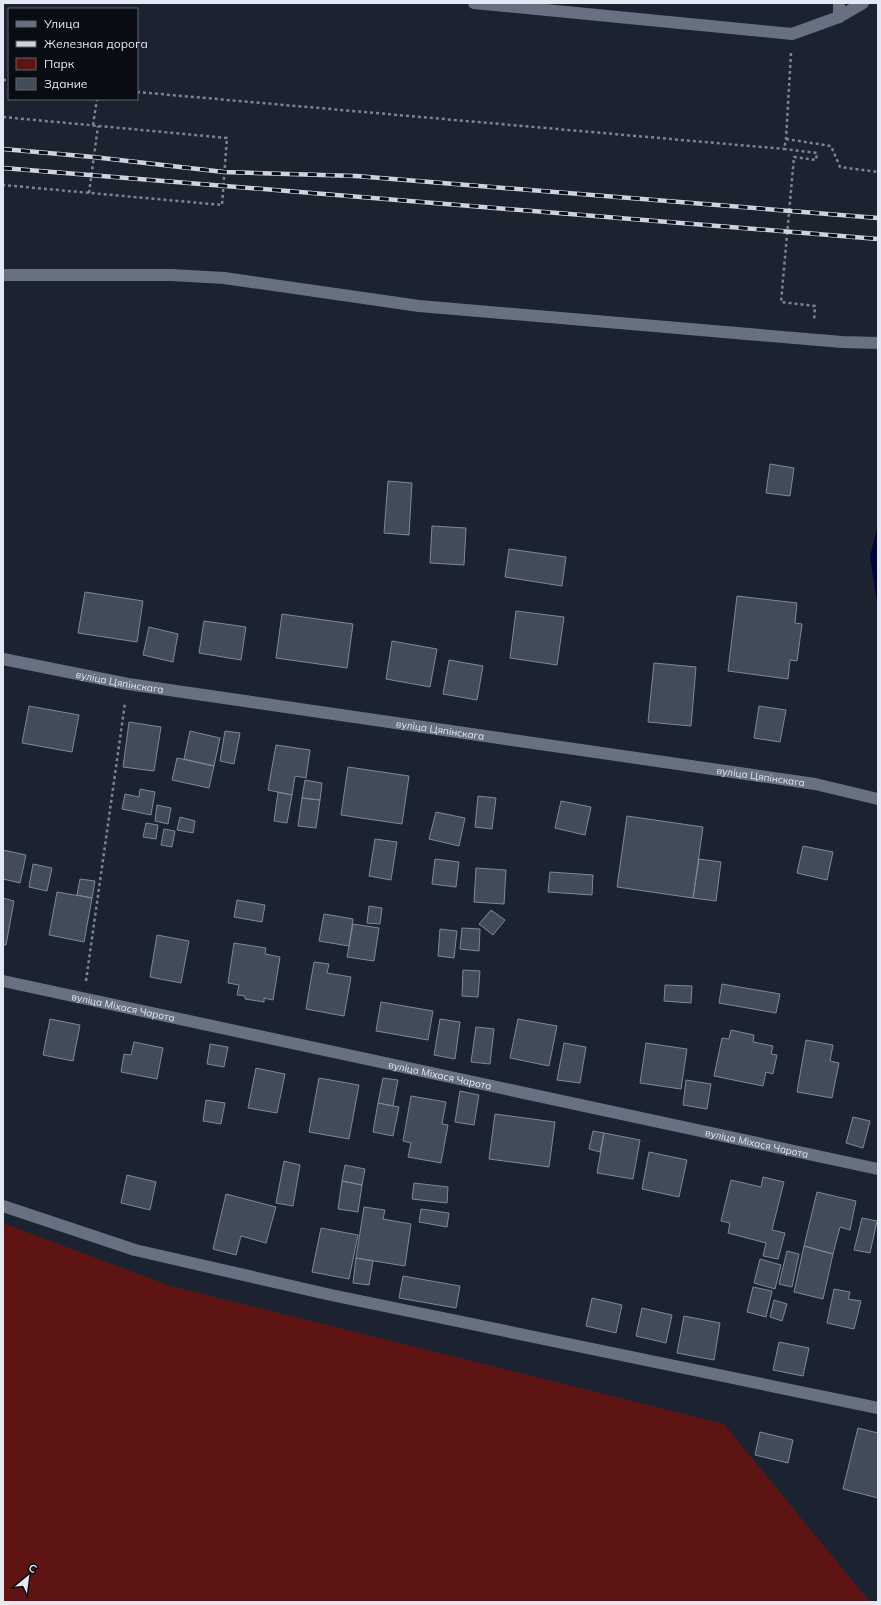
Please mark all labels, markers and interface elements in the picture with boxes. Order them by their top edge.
legend [8,8,138,100]
text: Улица [43,16,80,31]
text: Железная дорога [44,36,148,51]
text: Парк [44,56,75,71]
text: Здание [44,76,88,91]
street label: вуліца Цяпінскага [75,668,165,696]
street label: вуліца Цяпінскага [395,717,485,743]
street label: вуліца Цяпінскага [716,764,806,789]
street label: вуліца Міхася Чарота [70,990,176,1025]
street label: вуліца Міхася Чарота [387,1058,493,1093]
street label: вуліца Міхася Чарота [704,1126,810,1161]
north arrow [8,1557,48,1597]
text: С [26,1560,40,1576]

